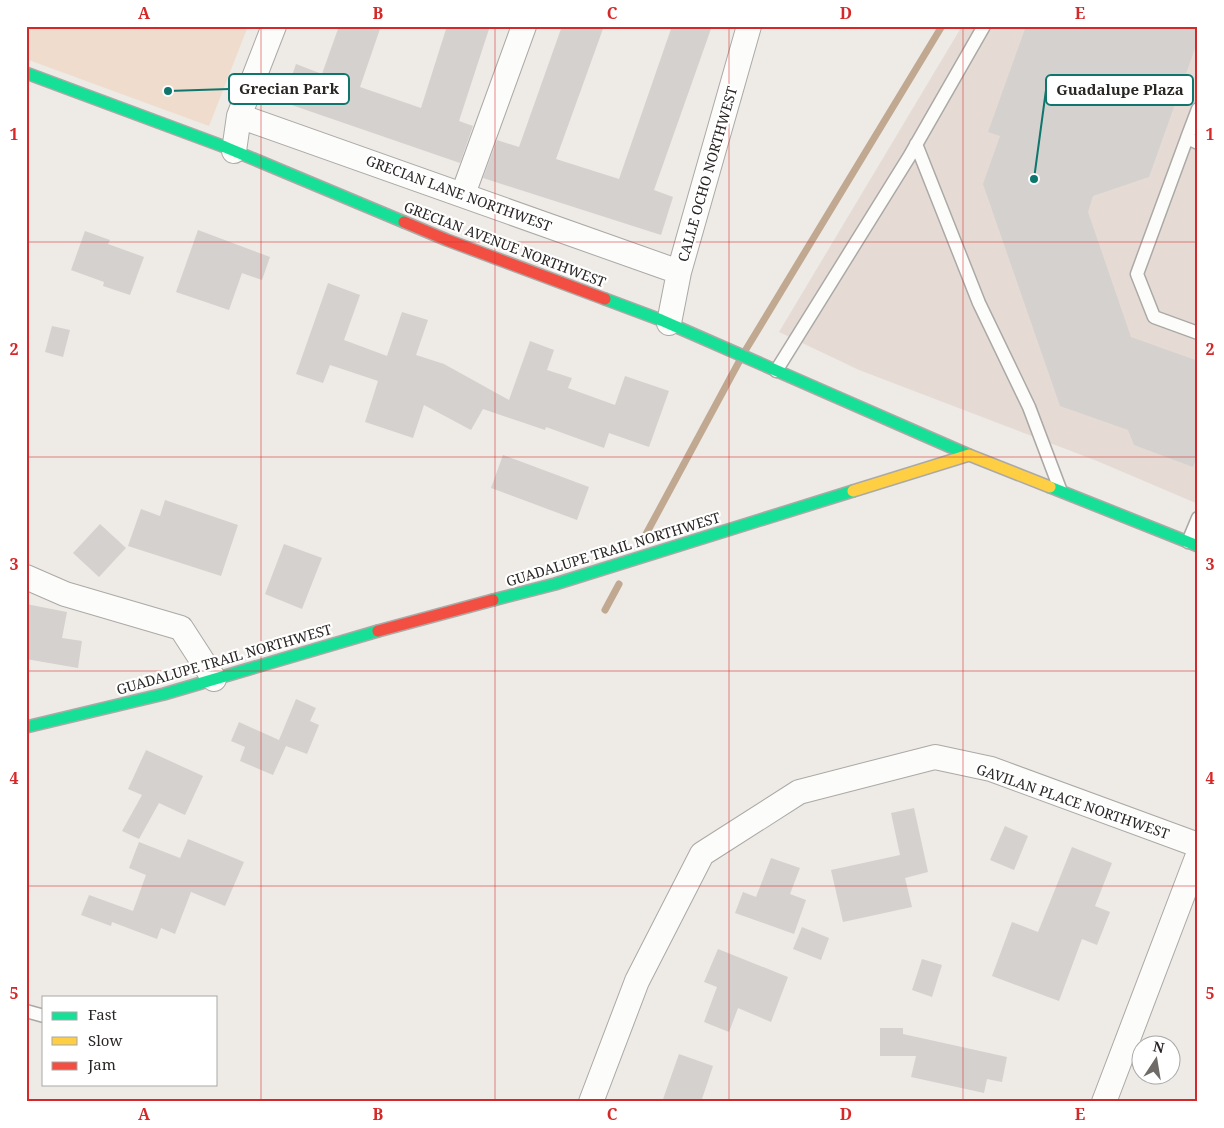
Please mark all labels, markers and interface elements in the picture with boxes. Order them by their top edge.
text: A [138,2,151,24]
text: B [373,2,384,24]
text: C [607,2,618,24]
text: D [840,2,852,24]
text: E [1075,2,1085,24]
callout: Grecian Park [229,74,349,104]
callout: Guadalupe Plaza [1046,75,1193,105]
text: Grecian Park [239,78,339,98]
text: Guadalupe Plaza [1056,79,1184,99]
street label: CALLE OCHO NORTHWEST [673,84,741,264]
text: 1 [9,123,19,145]
text: 1 [1205,123,1215,145]
street label: GRECIAN LANE NORTHWEST [363,150,555,236]
street label: GRECIAN AVENUE NORTHWEST [401,197,609,292]
text: 2 [9,338,19,360]
text: 2 [1205,338,1215,360]
street label: GUADALUPE TRAIL NORTHWEST [504,507,723,591]
text: 3 [9,553,19,575]
text: 3 [1205,553,1215,575]
street label: GUADALUPE TRAIL NORTHWEST [114,619,334,699]
street label: GAVILAN PLACE NORTHWEST [974,759,1172,843]
text: 4 [9,767,19,789]
text: 4 [1205,767,1215,789]
text: 5 [9,982,19,1004]
text: 5 [1205,982,1215,1004]
legend [42,996,218,1086]
text: Fast [88,1004,117,1024]
text: Slow [88,1030,122,1050]
north arrow [1132,1036,1182,1086]
text: N [1151,1036,1166,1057]
text: Jam [87,1054,116,1074]
text: A [138,1103,151,1125]
text: B [373,1103,384,1125]
text: C [607,1103,618,1125]
text: D [840,1103,852,1125]
text: E [1075,1103,1085,1125]

